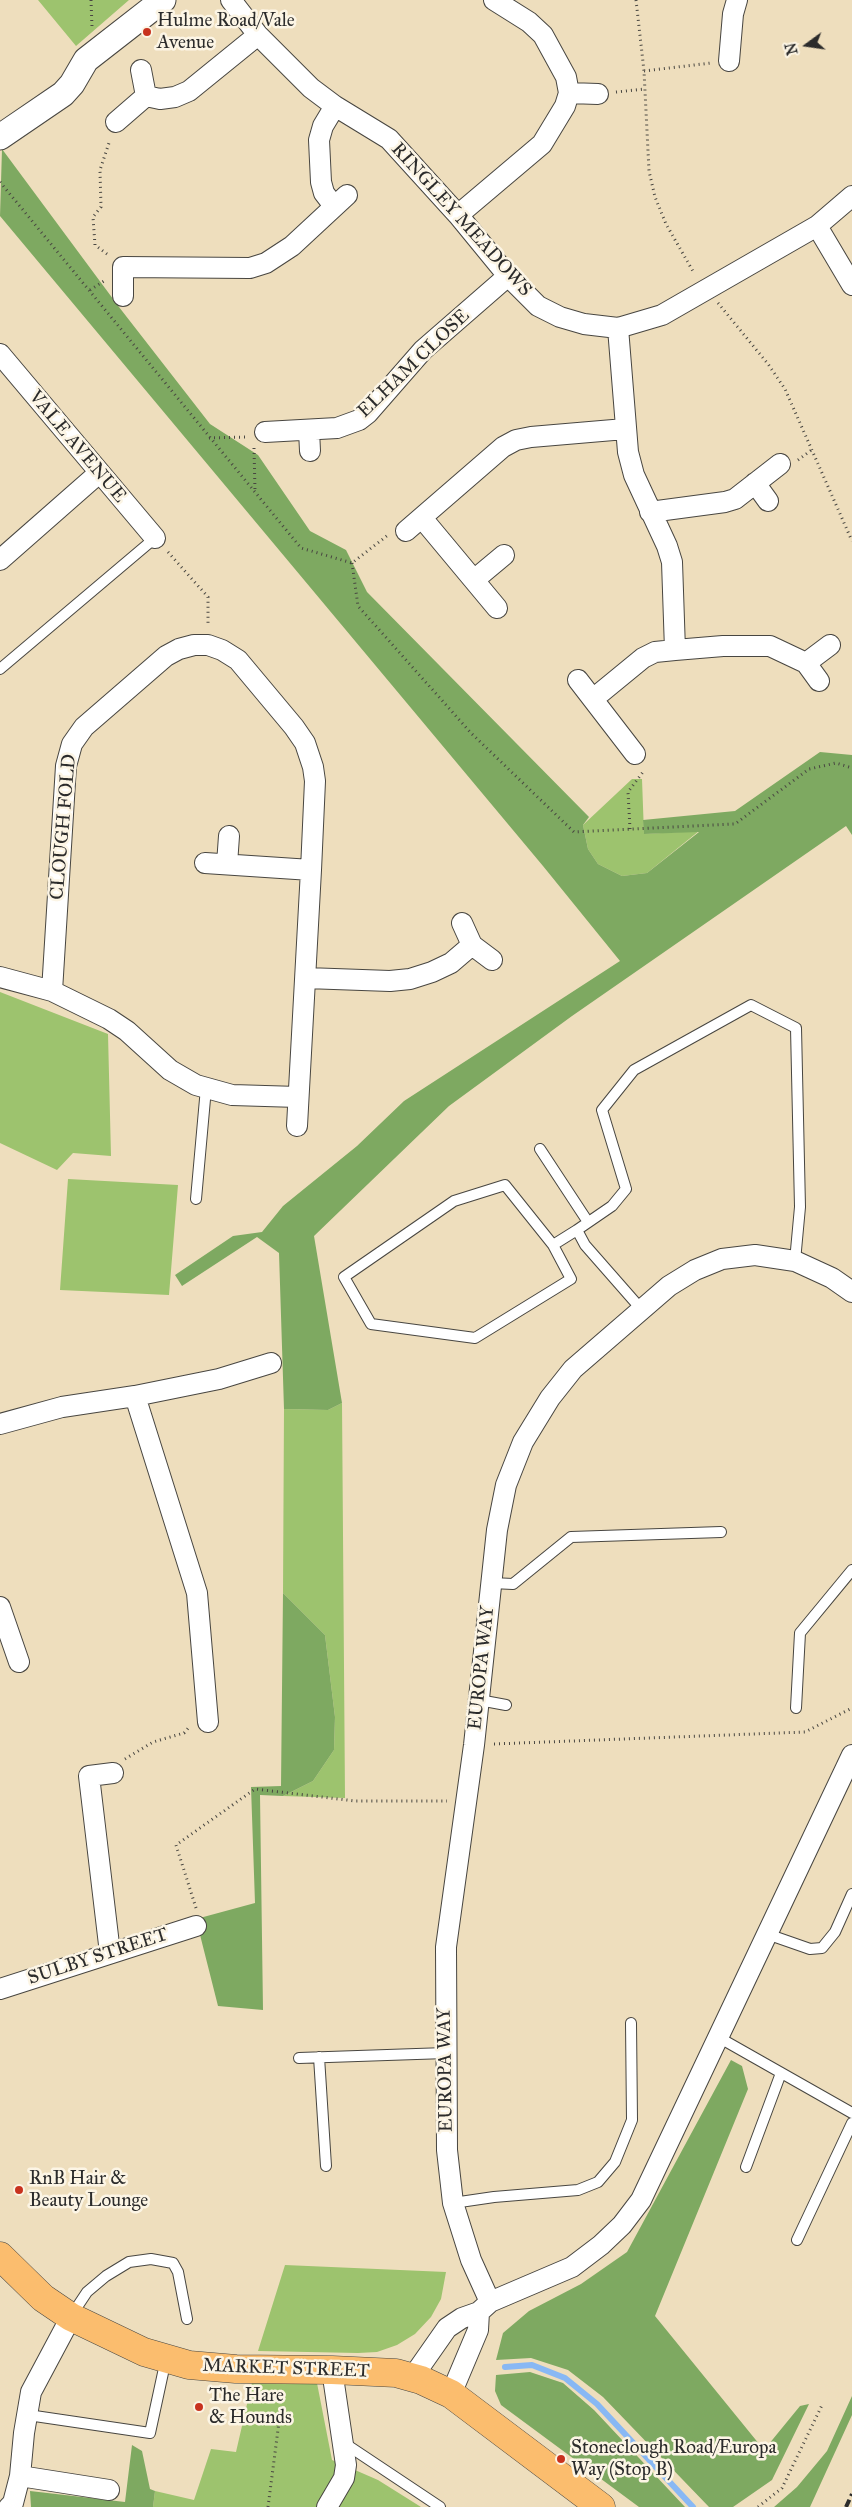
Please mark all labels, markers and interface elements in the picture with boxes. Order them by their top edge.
place label: Hulme Road/Vale Avenue [157,10,295,54]
north arrow [782,20,832,70]
marker: Hulme Road/Vale Avenue [141,26,153,38]
text: N [782,41,802,57]
street label: RINGLEY MEADOWS [386,138,536,302]
street label: ELHAM CLOSE [353,305,475,423]
street label: VALE AVENUE [23,386,131,508]
street label: CLOUGH FOLD [46,753,82,901]
street label: EUROPA WAY [464,1605,500,1731]
street label: SULBY STREET [25,1924,171,1990]
street label: EUROPA WAY [434,2008,458,2132]
place label: RnB Hair & Beauty Lounge [29,2168,148,2212]
marker: RnB Hair & Beauty Lounge [13,2184,25,2196]
street label: MARKET STREET [202,2355,370,2383]
place label: The Hare & Hounds [209,2385,292,2429]
marker: The Hare & Hounds [193,2401,205,2413]
place label: Stoneclough Road/Europa Way (Stop B) [571,2437,777,2481]
marker: Stoneclough Road/Europa Way (Stop B) [555,2453,567,2465]

